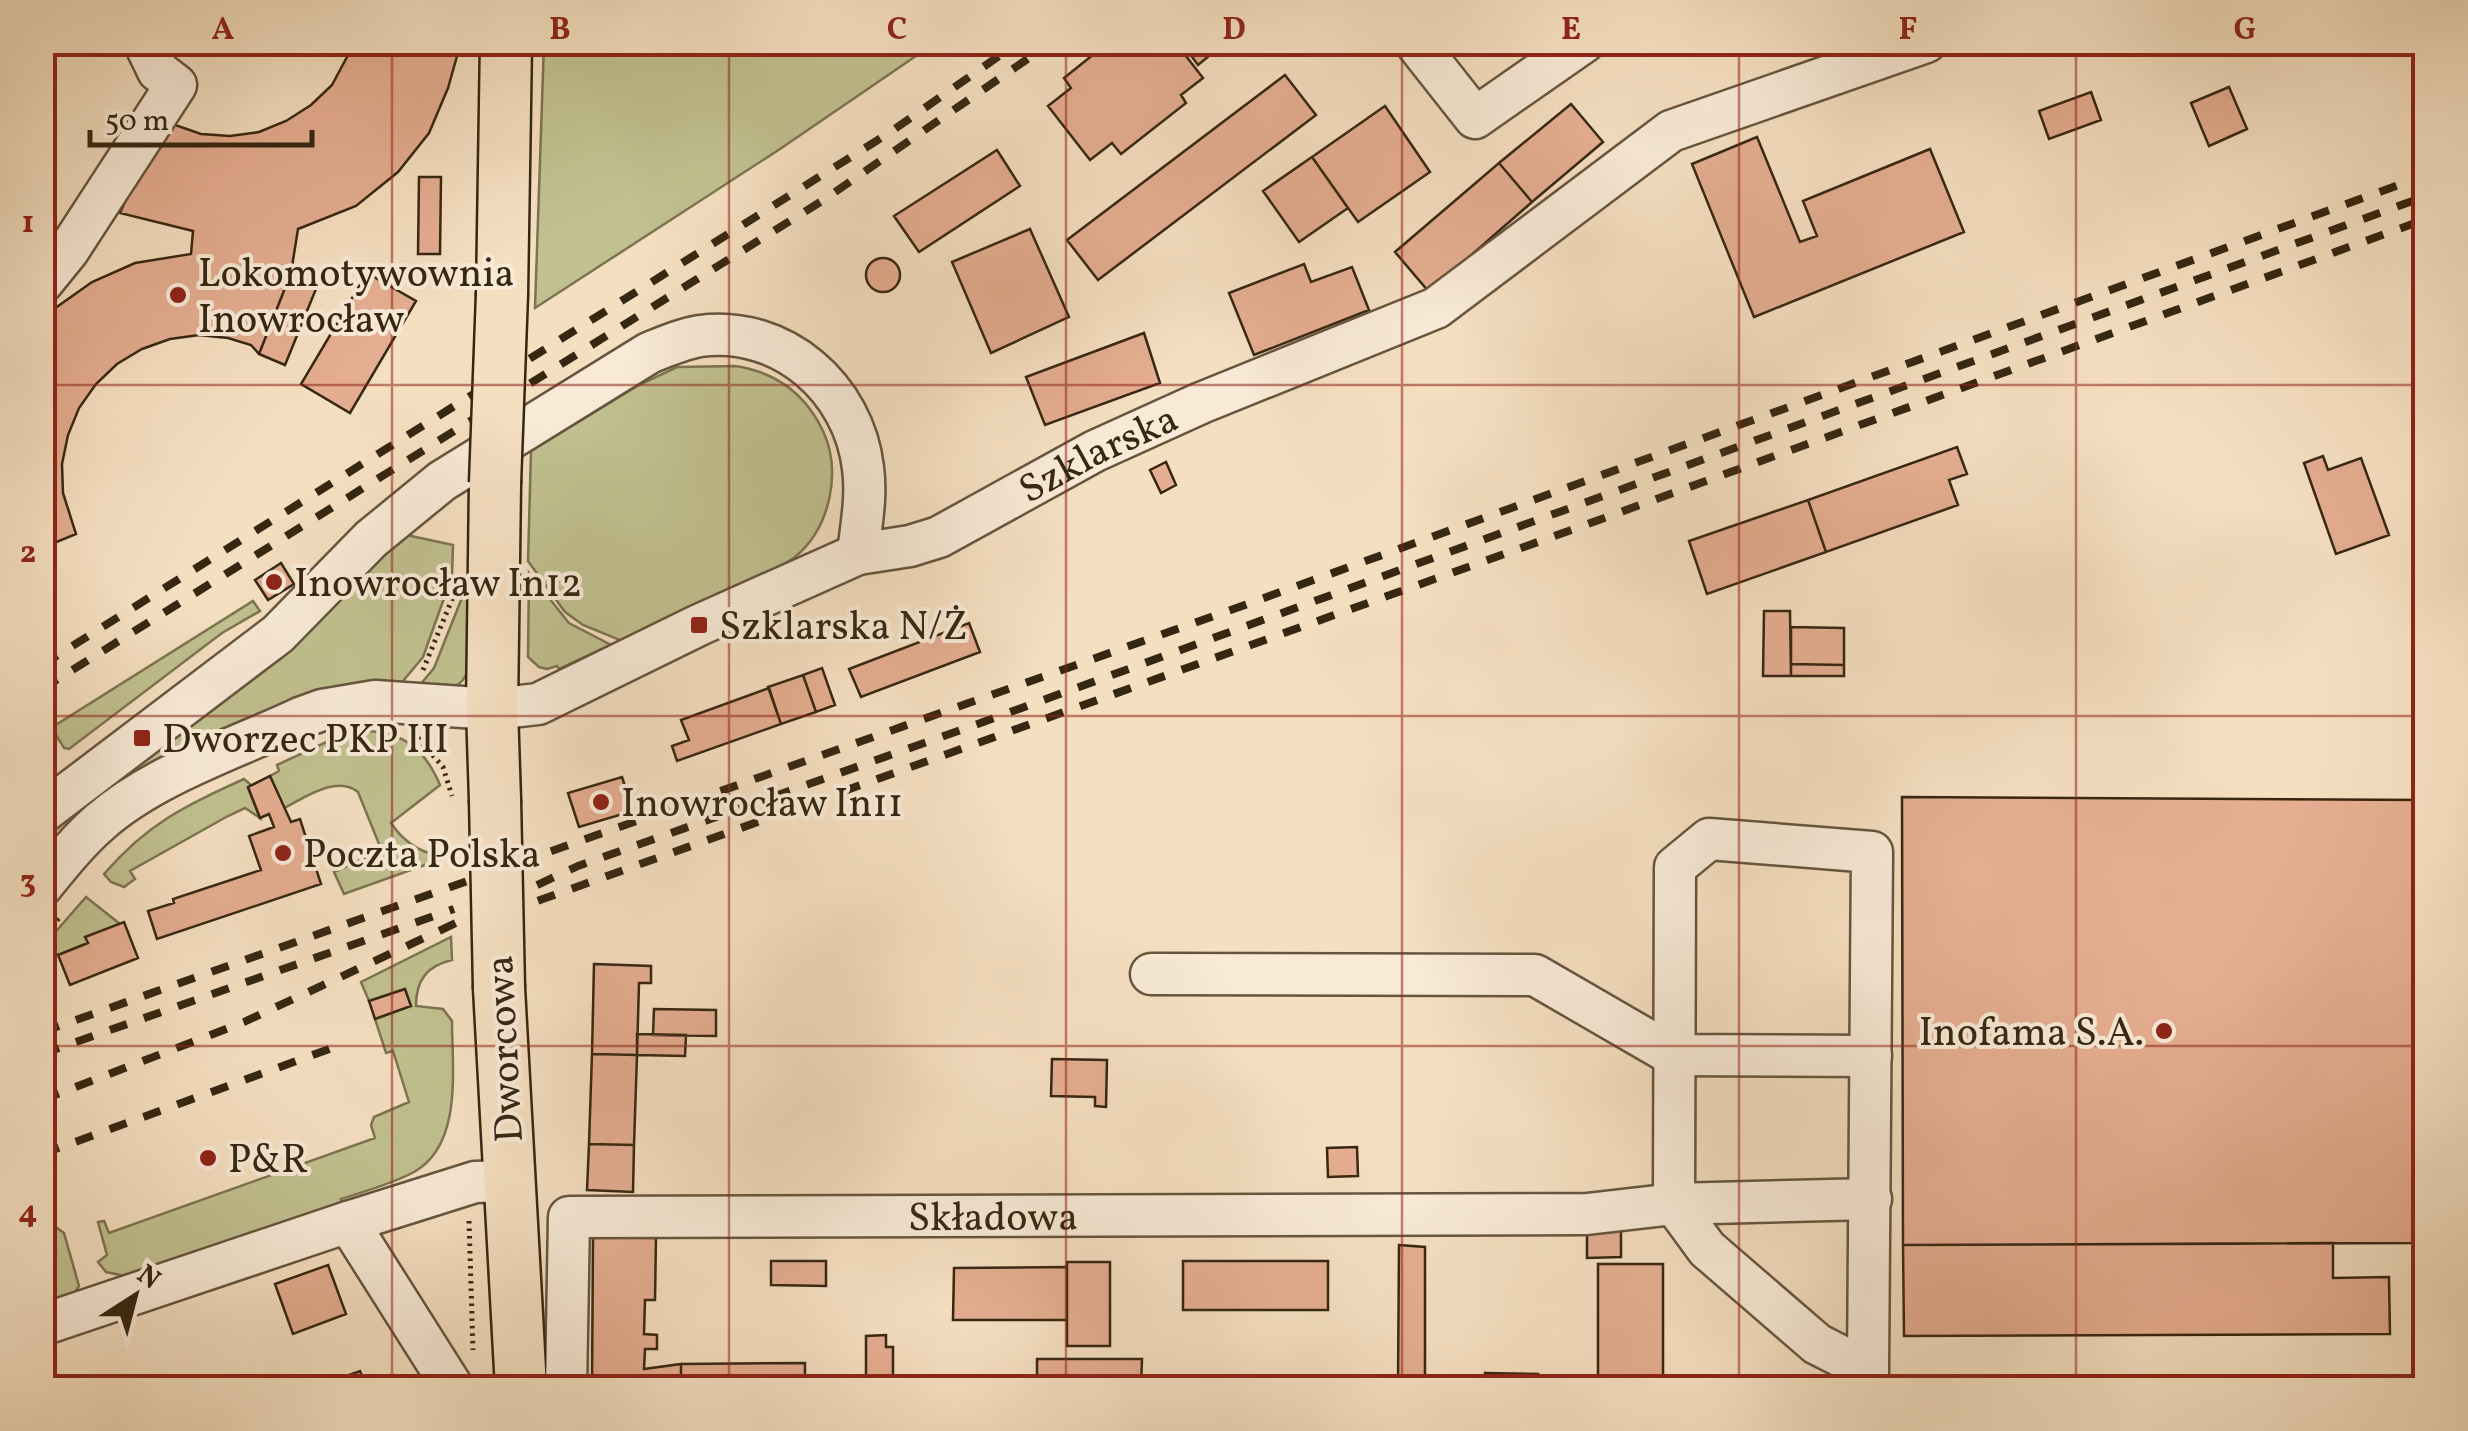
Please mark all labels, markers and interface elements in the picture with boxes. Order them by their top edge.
text: A [212,9,235,53]
text: B [549,9,571,53]
text: C [887,9,907,53]
text: D [1222,9,1246,53]
text: E [1561,9,1581,53]
text: F [1899,9,1918,53]
text: G [2234,9,2256,53]
scale bar [90,85,312,147]
text: 50 m [105,101,169,143]
text: 1 [22,202,34,246]
place label: Lokomotywownia Inowrocław [198,248,514,350]
marker: Lokomotywownia Inowrocław [167,284,189,306]
street label: Szklarska [1010,393,1188,519]
text: 2 [20,532,36,576]
place label: Inowrocław In12 [294,558,582,614]
marker: Inowrocław In12 [263,571,285,593]
place label: Szklarska N/Ż [719,601,968,657]
marker: Szklarska N/Ż [688,614,710,636]
place label: Dworzec PKP III [162,714,449,770]
marker: Dworzec PKP III [131,727,153,749]
place label: Inowrocław In11 [621,778,903,834]
marker: Inowrocław In11 [590,791,612,813]
place label: Poczta Polska [303,829,541,885]
marker: Poczta Polska [272,842,294,864]
text: 3 [20,862,36,906]
street label: Dworcowa [474,954,540,1144]
place label: Inofama S.A. [1919,1007,2144,1063]
marker: Inofama S.A. [2153,1020,2175,1042]
place label: P&R [228,1134,308,1190]
marker: P&R [197,1147,219,1169]
street label: Składowa [908,1191,1078,1248]
text: 4 [18,1192,38,1236]
north arrow [85,1246,185,1346]
text: N [129,1256,168,1300]

